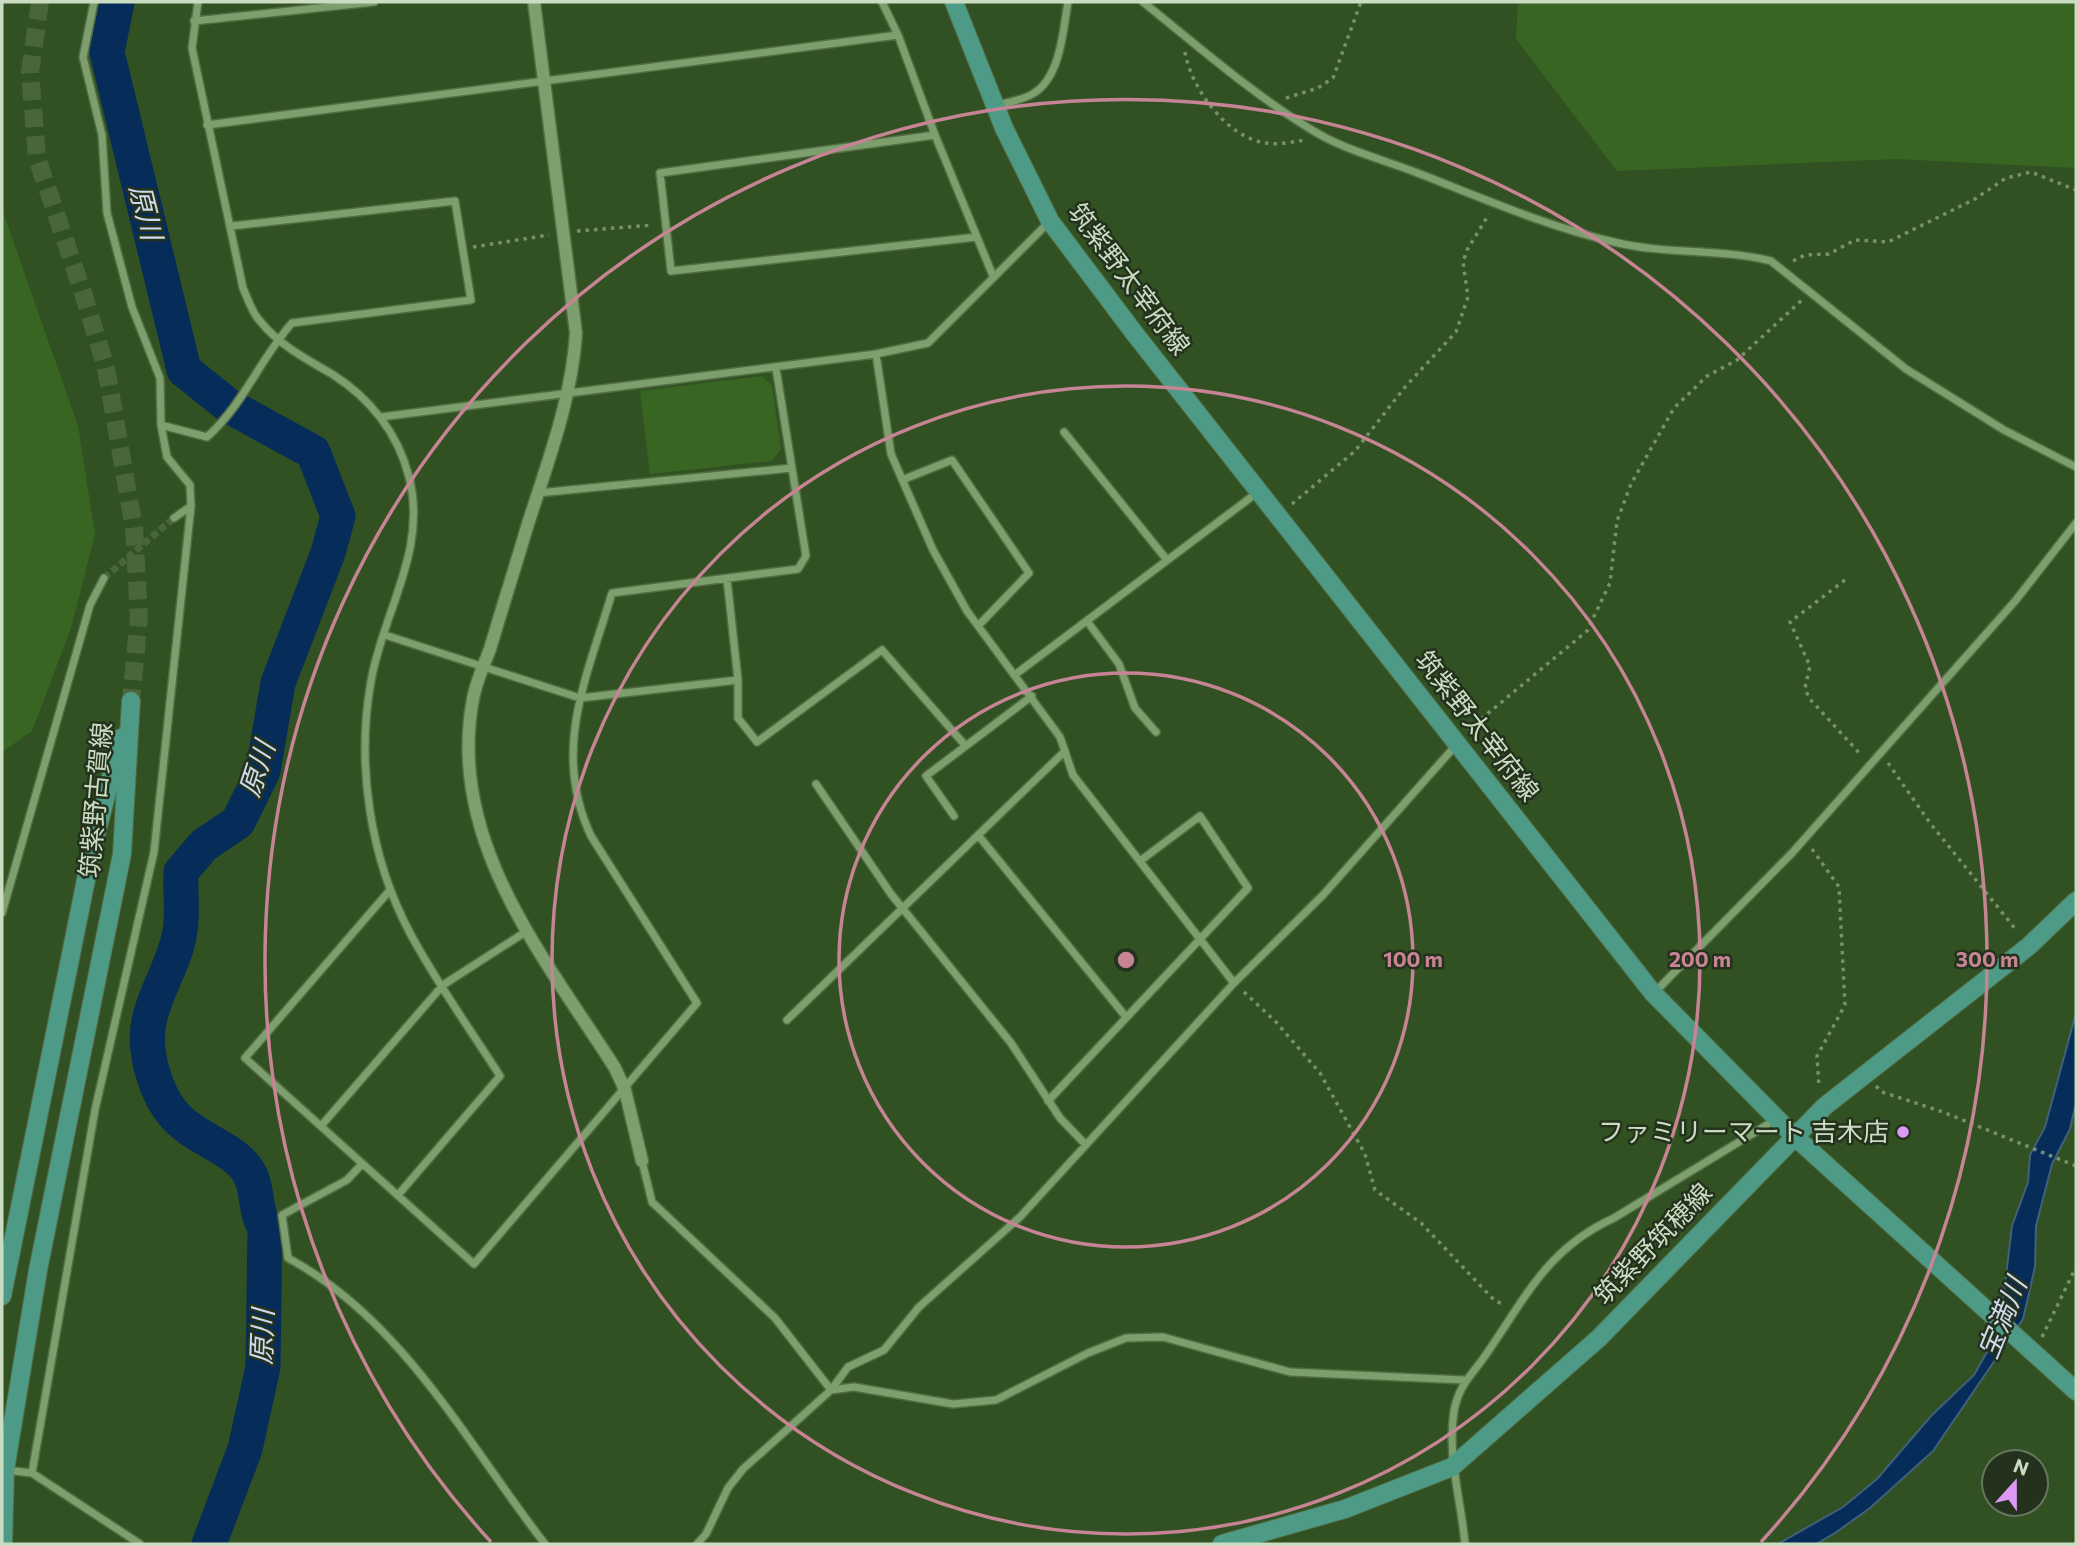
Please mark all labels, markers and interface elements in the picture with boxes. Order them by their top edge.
water label: 原川 [124,180,171,246]
street label: 筑紫野太宰府線 [1063,196,1197,360]
street label: 筑紫野太宰府線 [1410,644,1546,806]
street label: 筑紫野古賀線 [72,721,117,879]
water label: 原川 [231,734,282,801]
text: 100 m [1383,946,1443,971]
text: 200 m [1669,946,1731,971]
text: 300 m [1956,946,2018,971]
centre of rings [1114,948,1138,972]
place label: ファミリーマート 吉木店 [1598,1115,1889,1146]
marker: ファミリーマート 吉木店 [1895,1124,1911,1140]
street label: 筑紫野筑穂線 [1587,1176,1717,1310]
water label: 宝満川 [1970,1270,2034,1363]
water label: 原川 [243,1305,279,1366]
north arrow [1980,1448,2050,1518]
text: N [2010,1453,2032,1480]

